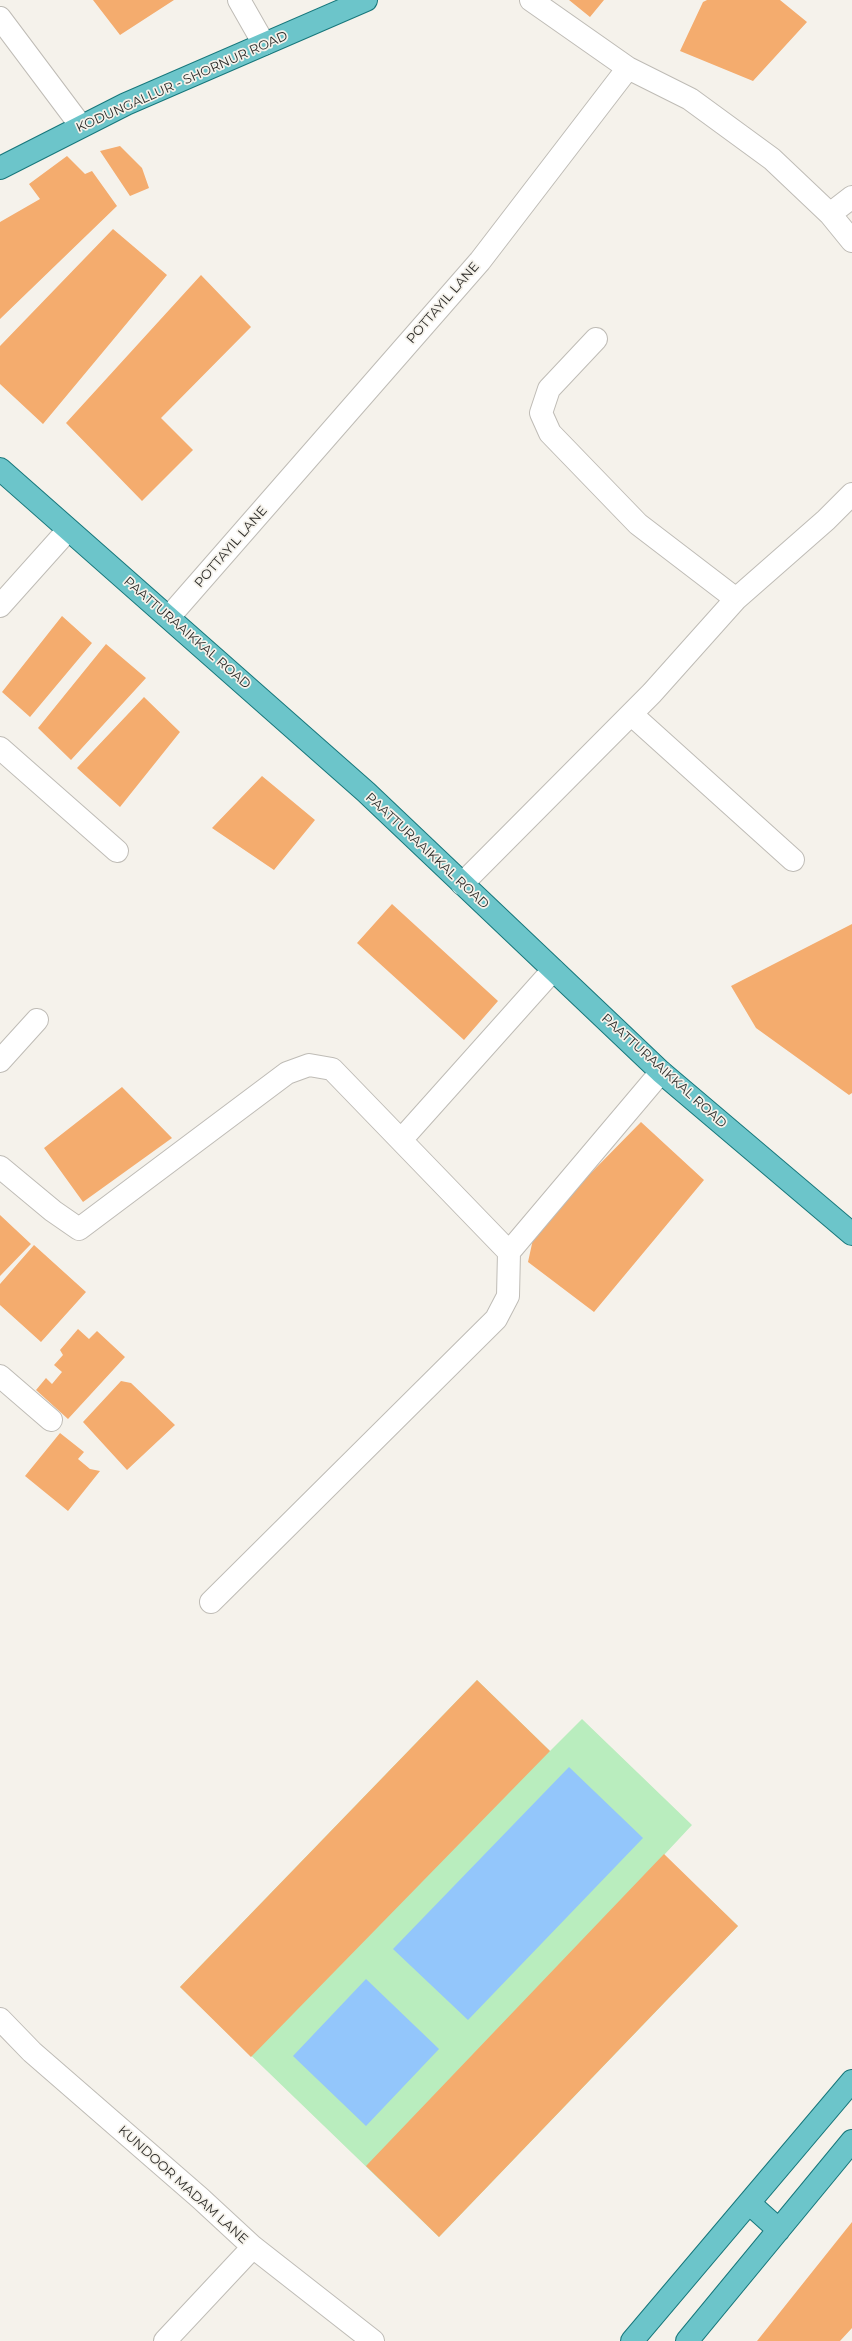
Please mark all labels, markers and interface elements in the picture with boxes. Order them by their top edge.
street label: KODUNGALLUR - SHORNUR ROAD [74,28,290,136]
street label: POTTAYIL LANE [403,259,483,347]
street label: POTTAYIL LANE [191,503,271,591]
street label: PAATTURAAIKKAL ROAD [120,574,254,692]
street label: PAATTURAAIKKAL ROAD [362,790,492,912]
street label: PAATTURAAIKKAL ROAD [598,1011,730,1131]
street label: KUNDOOR MADAM LANE [115,2123,251,2247]

